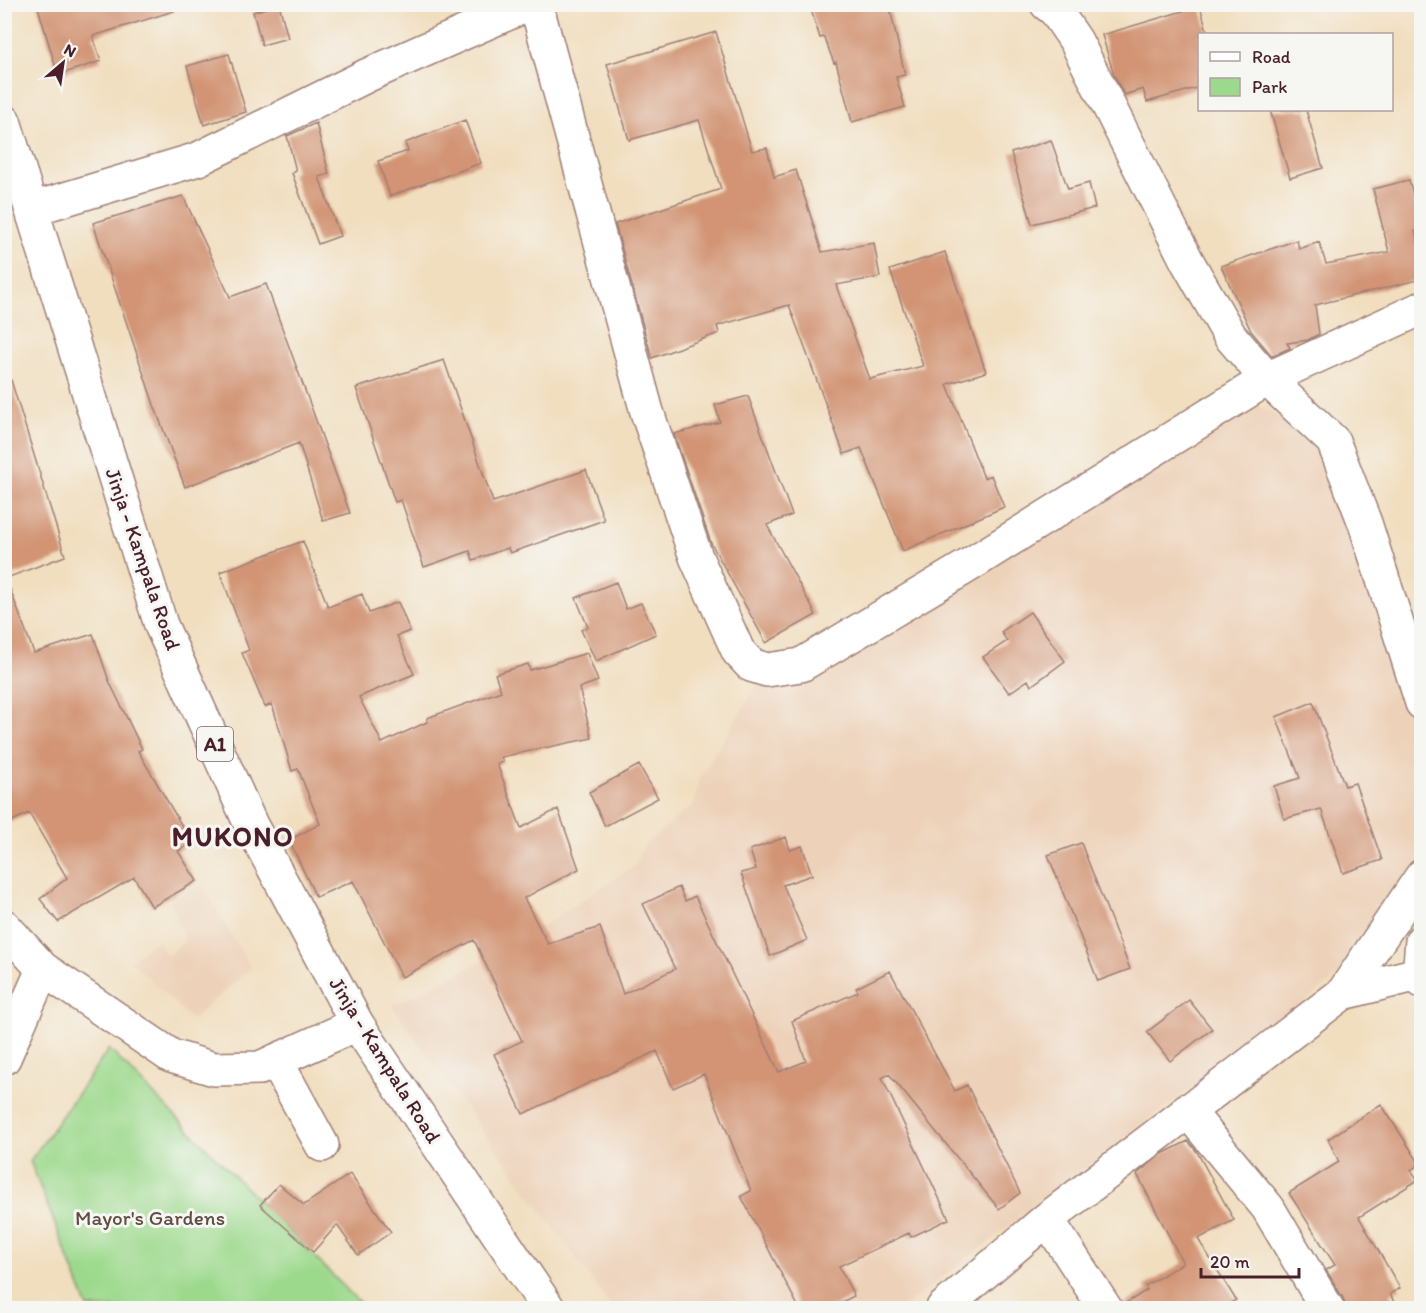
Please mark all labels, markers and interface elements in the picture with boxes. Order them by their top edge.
north arrow [33,33,93,93]
legend [1198,33,1393,111]
text: N [61,39,79,61]
text: Road [1252,46,1291,68]
text: Park [1252,76,1287,98]
street label: Jinja - Kampala Road [101,464,187,654]
road number: A1 [197,727,233,761]
district label: MUKONO [172,820,294,853]
street label: Jinja - Kampala Road [324,972,447,1148]
park label: Mayor's Gardens [75,1205,225,1230]
scale bar [1201,1241,1298,1279]
text: 20 m [1210,1251,1250,1273]

